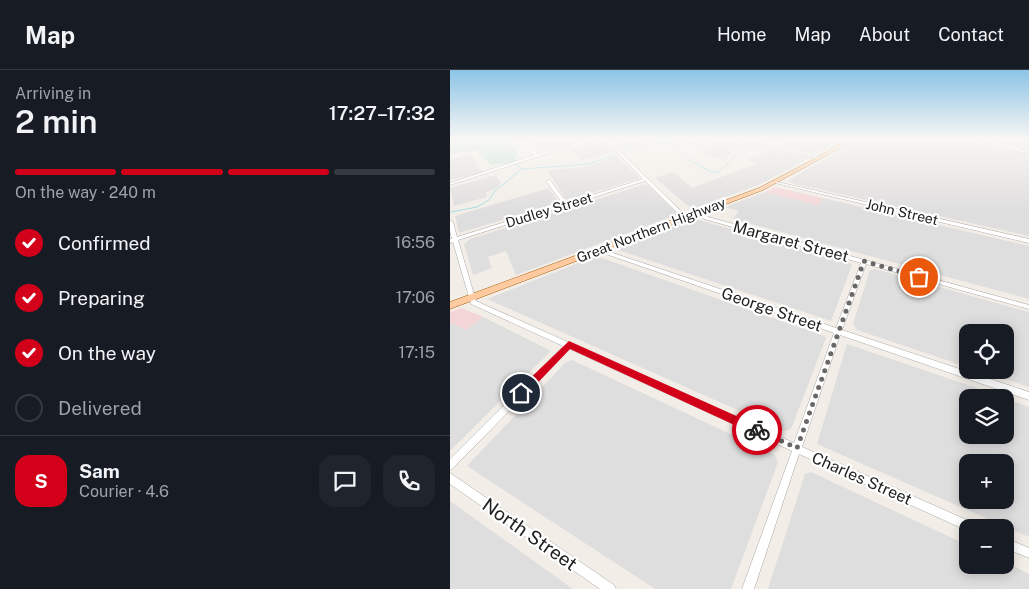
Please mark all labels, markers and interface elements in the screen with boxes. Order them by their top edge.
text: Map [25,21,75,49]
text: Home [717,24,767,45]
text: Map [795,24,831,45]
text: About [859,24,910,45]
text: Contact [938,24,1004,45]
text: Arriving in [15,84,91,103]
text: 17:27–17:32 [329,102,435,124]
text: 2 min [15,103,98,140]
text: On the way · 240 m [15,183,156,202]
street label: Dudley Street [504,189,594,231]
street label: Great Northern Highway [574,194,728,266]
street label: John Street [864,196,940,228]
street label: Margaret Street [731,217,851,266]
icon: check [15,229,43,257]
text: Confirmed [58,232,151,254]
text: 16:56 [395,233,435,252]
pin [898,256,940,298]
icon: bag [905,263,933,291]
street label: George Street [719,283,825,336]
icon: check [15,284,43,312]
text: Preparing [58,287,145,309]
text: 17:06 [396,288,435,307]
map controls [959,324,1014,574]
button: locate [959,324,1014,379]
icon: check [15,339,43,367]
text: On the way [58,342,156,364]
text: 17:15 [399,343,435,362]
pin [500,372,542,414]
icon: home [507,379,535,407]
button: layers [959,389,1014,444]
text: Delivered [58,397,142,419]
courier [732,405,782,455]
icon: bike [743,416,771,444]
street label: Charles Street [809,448,915,509]
button: + [959,454,1014,509]
button: chat [319,455,371,507]
button: phone [383,455,435,507]
text: Sam [79,460,120,482]
text: S [34,470,48,492]
text: Courier · 4.6 [79,482,169,501]
street label: North Street [478,493,582,575]
button: − [959,519,1014,574]

